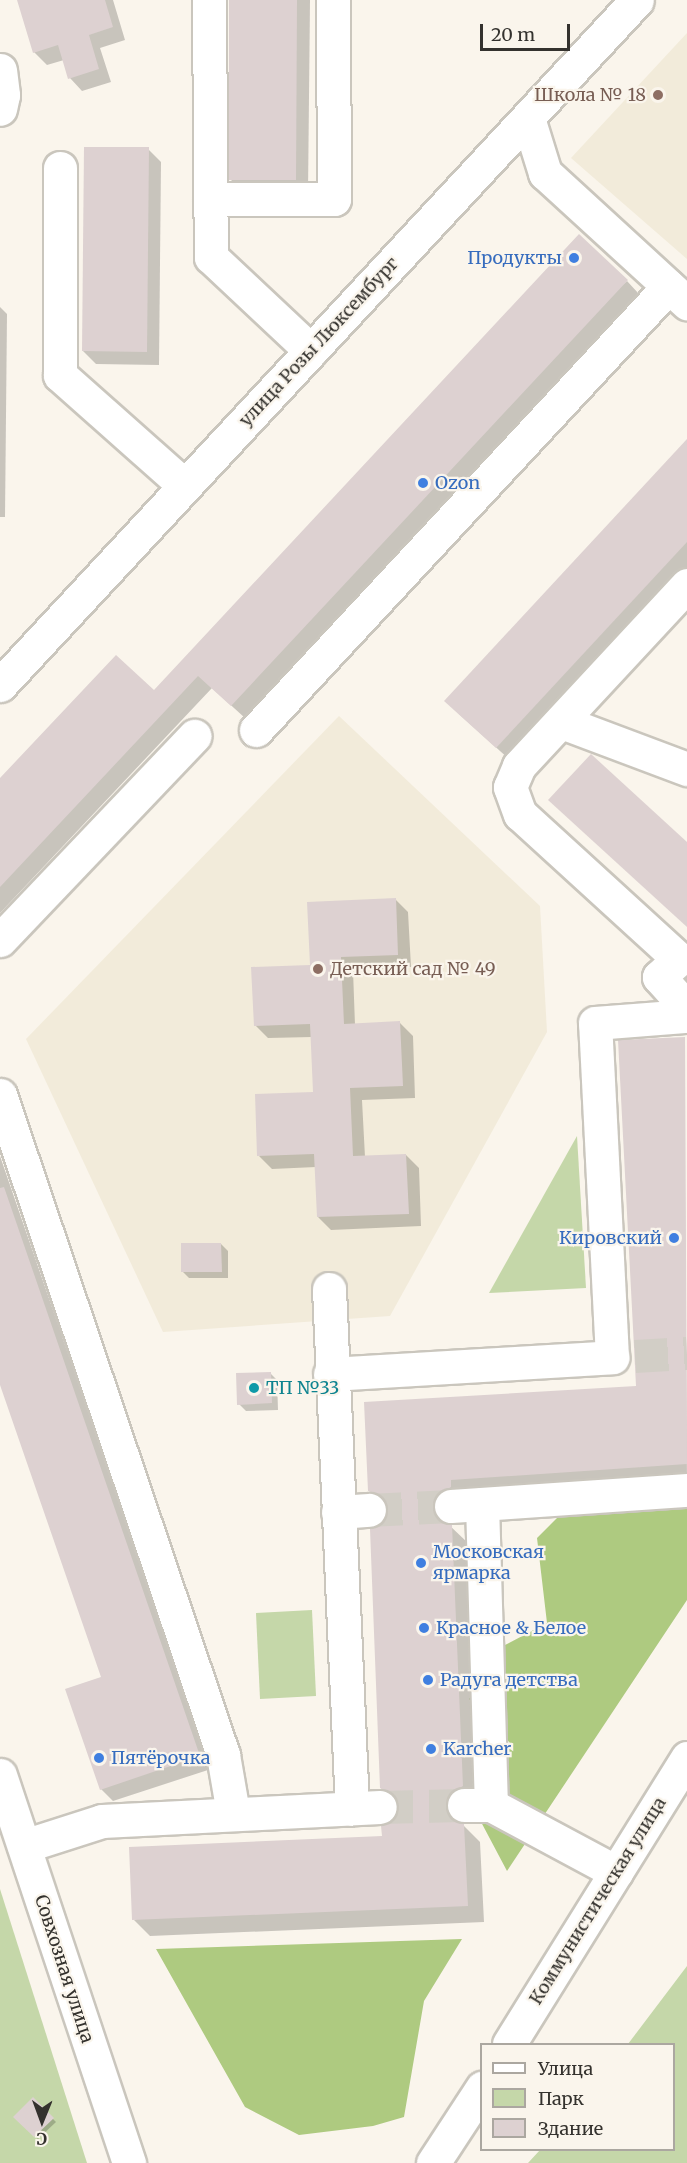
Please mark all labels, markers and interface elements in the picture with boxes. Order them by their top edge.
scale bar [483,12,573,50]
text: 20 m [491,23,535,46]
place label: Школа № 18 [534,84,646,106]
marker: Школа № 18 [651,88,665,102]
place label: Продукты [467,247,562,269]
marker: Продукты [567,251,581,265]
street label: улица Розы Люксембург [235,253,403,431]
place label: Ozon [435,472,480,494]
marker: Ozon [416,476,430,490]
place label: Детский сад № 49 [330,958,496,980]
marker: Детский сад № 49 [311,962,325,976]
place label: Кировский [559,1227,662,1249]
marker: Кировский [667,1231,681,1245]
place label: ТП №33 [266,1377,339,1399]
marker: ТП №33 [247,1381,261,1395]
place label: Московская ярмарка [433,1542,544,1584]
marker: Московская ярмарка [414,1556,428,1570]
place label: Красное & Белое [436,1617,586,1639]
marker: Красное & Белое [417,1621,431,1635]
place label: Радуга детства [440,1669,578,1691]
marker: Радуга детства [421,1673,435,1687]
place label: Karcher [443,1738,511,1760]
marker: Karcher [424,1742,438,1756]
place label: Пятёрочка [111,1747,210,1769]
marker: Пятёрочка [92,1751,106,1765]
street label: Коммунистическая улица [525,1793,671,2009]
street label: Совхозная улица [30,1892,98,2046]
legend [480,2043,675,2151]
text: Улица [538,2057,593,2080]
text: Парк [538,2087,584,2110]
north arrow [12,2091,72,2151]
text: Здание [538,2117,603,2140]
text: С [36,2129,47,2149]

